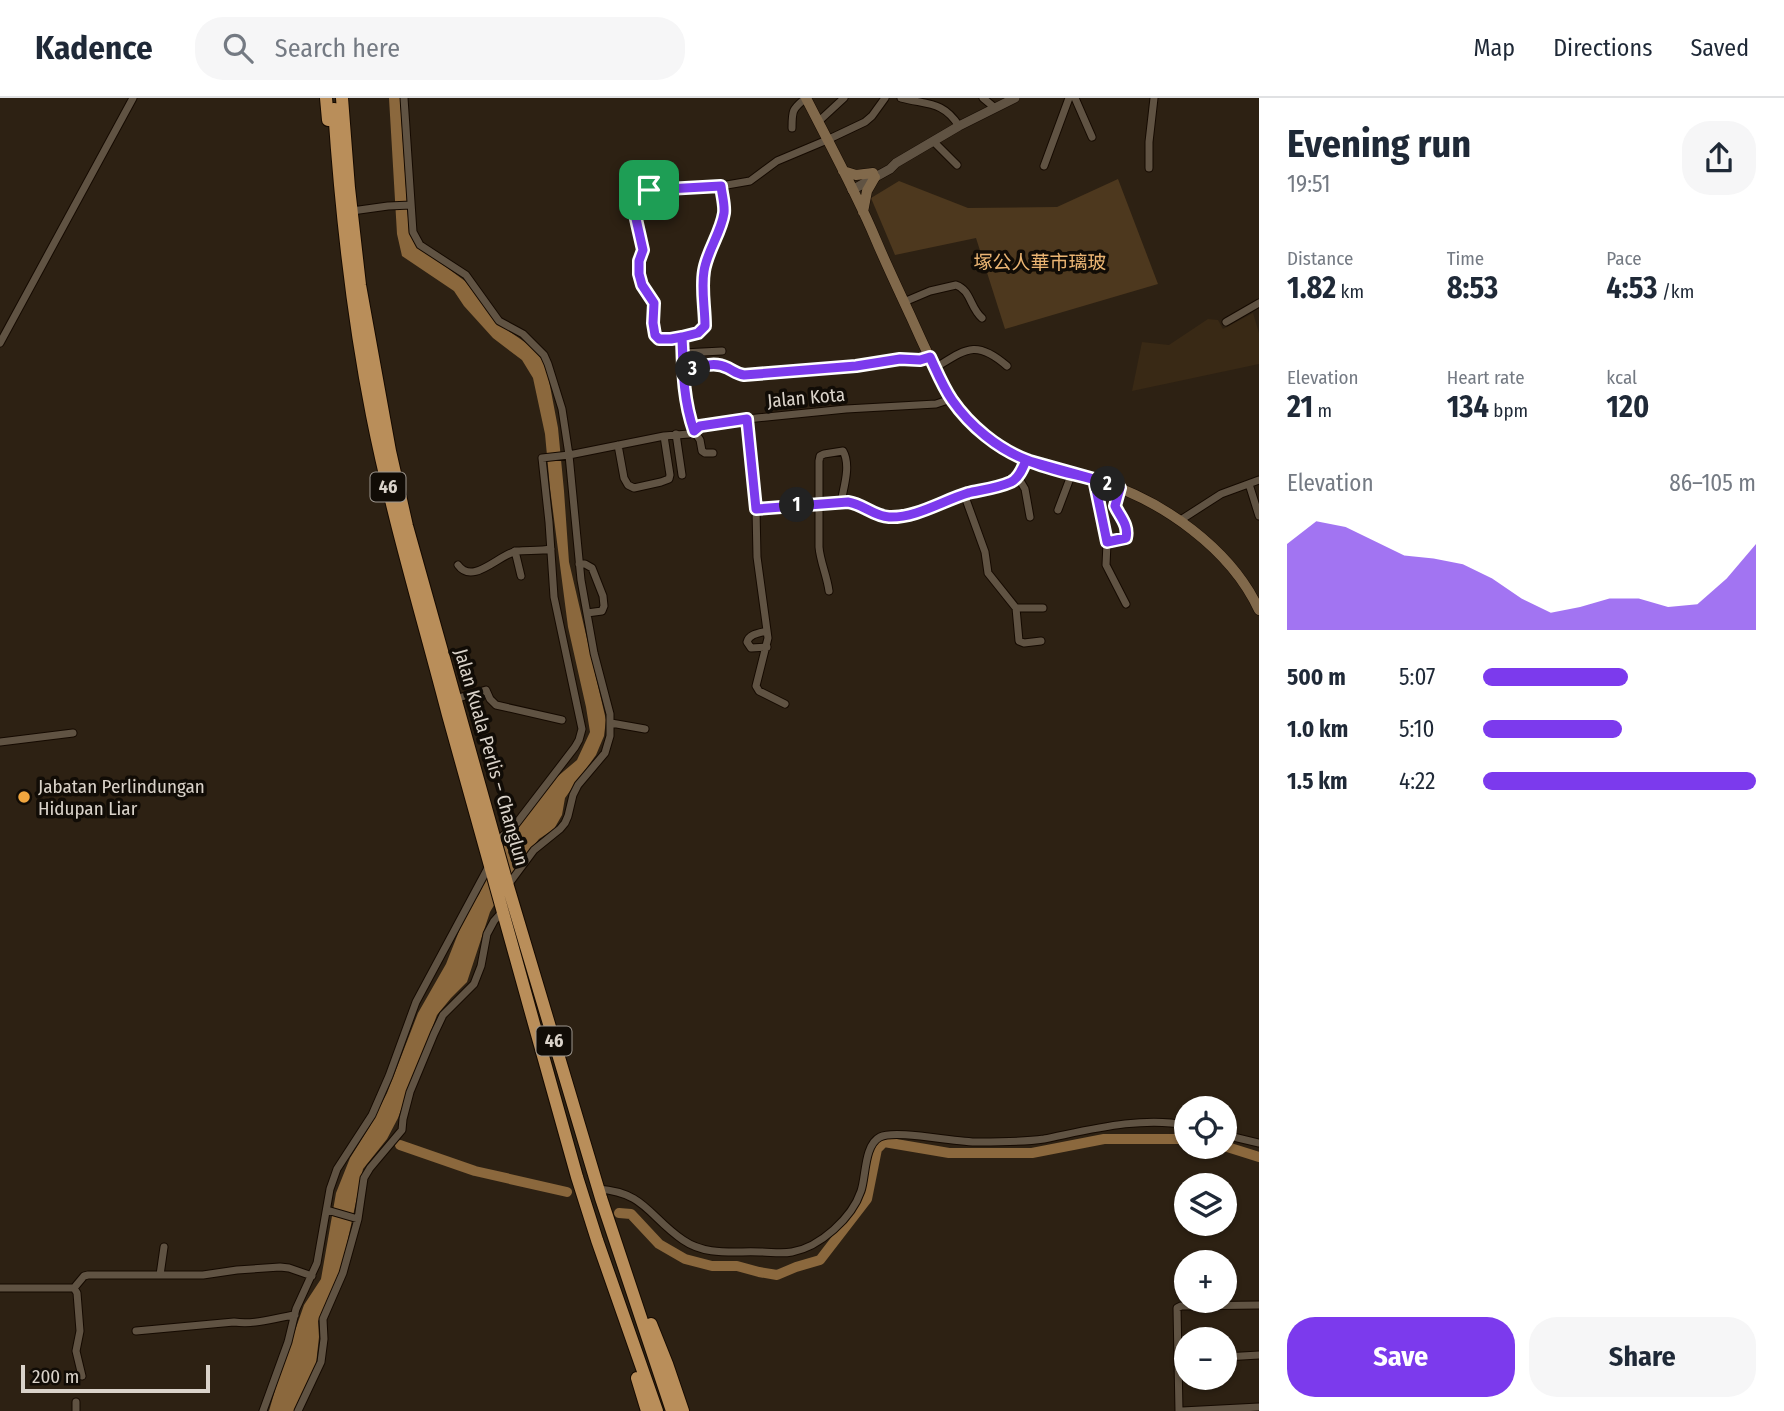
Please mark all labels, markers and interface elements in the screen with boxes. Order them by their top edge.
search box [195,17,685,80]
text: Kadence [35,28,153,68]
icon: search [219,29,257,67]
text: Search here [275,33,400,64]
text: Map [1474,34,1515,62]
text: Directions [1553,34,1652,62]
text: Saved [1690,34,1749,62]
text: Evening run [1287,121,1471,167]
button: share [1682,121,1756,195]
pin [619,160,679,220]
text: 19:51 [1287,170,1331,198]
icon: arrive [630,171,668,209]
text: Distance [1287,247,1354,270]
text: Time [1447,247,1484,270]
text: Pace [1606,247,1642,270]
park label: 塚公人華市璃玻 [973,251,1107,274]
text: 1.82 [1287,270,1336,306]
text: 8:53 [1447,270,1498,306]
text: 4:53 [1606,270,1658,306]
text: km [1336,280,1364,303]
text: /km [1658,280,1694,303]
pin: 3 [676,352,710,386]
text: 3 [688,357,697,380]
text: Elevation [1287,366,1359,389]
text: Heart rate [1447,366,1525,389]
text: kcal [1606,366,1637,389]
street label: Jalan Kota [766,383,846,412]
text: 21 [1287,389,1313,425]
text: 134 [1447,389,1489,425]
text: 120 [1606,389,1649,425]
text: m [1313,399,1332,422]
text: bpm [1489,399,1528,422]
pin: 2 [1090,466,1126,502]
text: Elevation [1287,469,1374,497]
text: 86–105 m [1669,469,1756,497]
road number: 46 [370,472,406,502]
text: 2 [1103,472,1112,495]
pin: 1 [780,488,814,522]
text: 1 [792,493,801,516]
street label: Jalan Kuala Perlis – Changlun [450,646,534,868]
text: 500 m [1287,663,1346,691]
text: 5:07 [1399,663,1435,691]
text: 1.0 km [1287,715,1348,743]
text: 5:10 [1399,715,1434,743]
text: 1.5 km [1287,767,1348,795]
text: 4:22 [1399,767,1435,795]
place label: Jabatan Perlindungan Hidupan Liar [38,775,205,820]
marker: Jabatan Perlindungan Hidupan Liar [16,789,32,805]
road number: 46 [536,1026,572,1056]
map controls [1174,1096,1237,1390]
button: locate [1174,1096,1237,1159]
button: layers [1174,1173,1237,1236]
button: + [1174,1250,1237,1313]
button: Save [1287,1317,1515,1397]
button: Share [1529,1317,1756,1397]
button: − [1174,1327,1237,1390]
scale bar [21,1362,210,1394]
text: 200 m [32,1365,79,1388]

